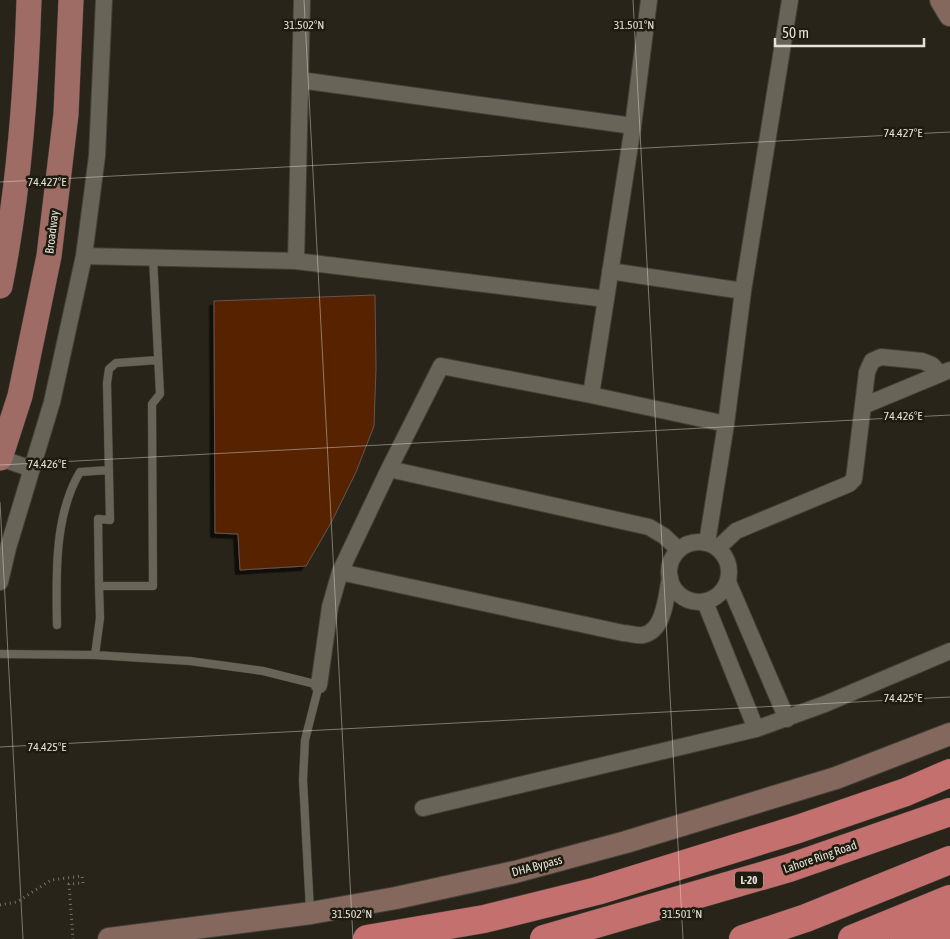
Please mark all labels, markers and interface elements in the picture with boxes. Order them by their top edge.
scale bar [775,15,924,47]
text: 31.502°N [284,18,324,32]
text: 31.501°N [614,18,654,32]
text: 50 m [782,24,809,41]
text: 74.427°E [884,126,922,140]
text: 74.427°E [28,175,66,189]
street label: Broadway [42,209,62,255]
text: 74.426°E [884,409,922,423]
text: 74.426°E [28,457,66,471]
text: 74.425°E [884,691,922,705]
text: 74.425°E [28,740,66,754]
street label: Lahore Ring Road [782,838,858,876]
street label: DHA Bypass [510,853,564,879]
road number: L-20 [735,872,763,888]
text: 31.502°N [332,907,372,921]
text: 31.501°N [662,907,702,921]

